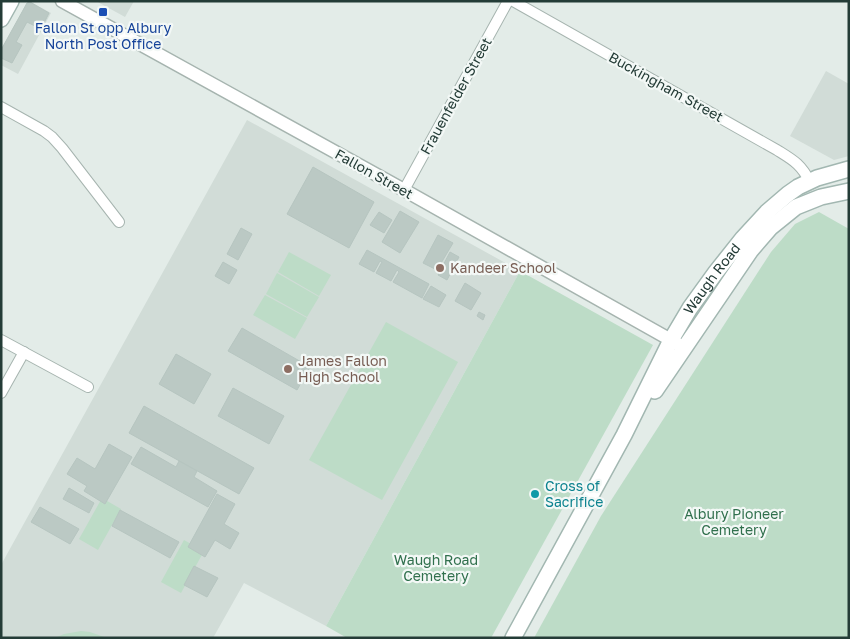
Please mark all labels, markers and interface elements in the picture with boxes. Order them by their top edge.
marker: Fallon St opp Albury North Post Office [97,6,109,18]
place label: Fallon St opp Albury North Post Office [35,19,171,52]
street label: Frauenfelder Street [416,34,495,157]
street label: Buckingham Street [606,48,726,125]
street label: Fallon Street [332,145,416,202]
street label: Waugh Road [679,240,744,317]
place label: Kandeer School [450,259,556,276]
marker: Kandeer School [434,262,446,274]
place label: James Fallon High School [298,352,387,385]
marker: James Fallon High School [282,363,294,375]
place label: Cross of Sacrifice [545,477,603,510]
marker: Cross of Sacrifice [529,488,541,500]
park label: Albury Pioneer Cemetery [684,505,784,538]
park label: Waugh Road Cemetery [394,551,478,584]

